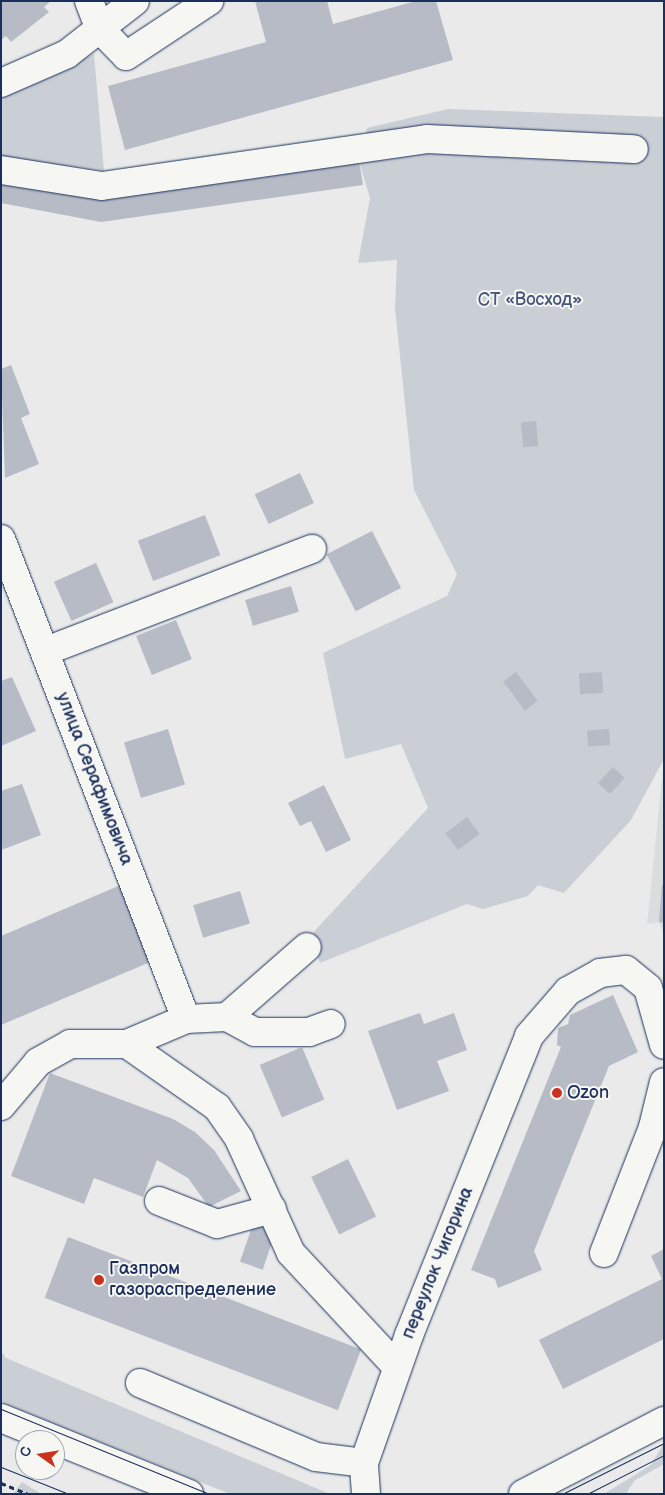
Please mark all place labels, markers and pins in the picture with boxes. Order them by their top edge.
place label: Ozon [567,1082,609,1104]
marker: Ozon [551,1087,563,1099]
place label: Газпром газораспределение [109,1259,276,1302]
marker: Газпром газораспределение [93,1274,105,1286]

